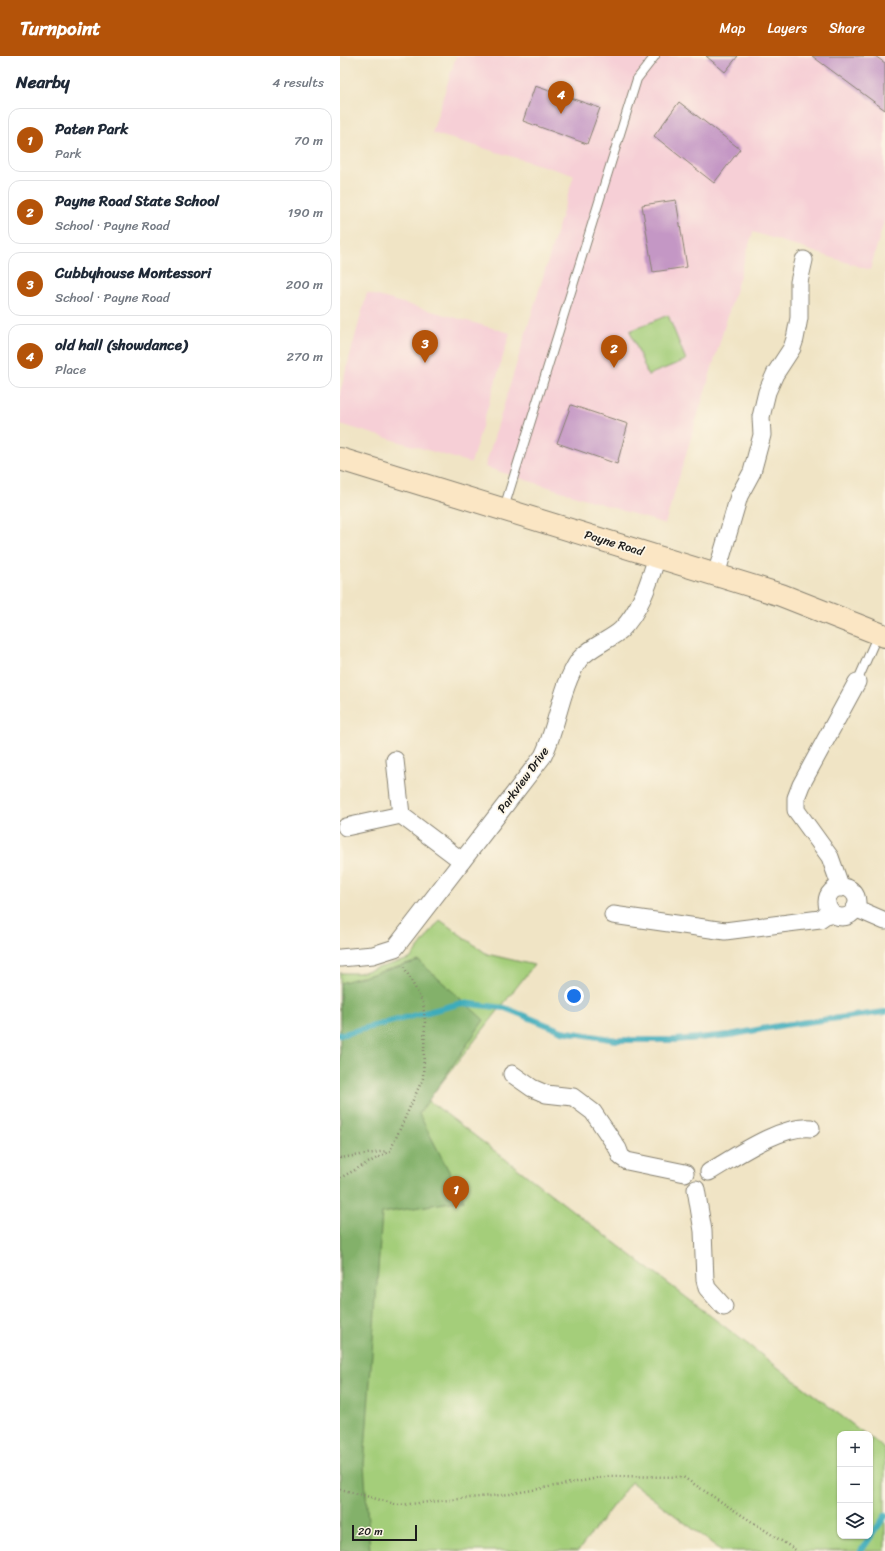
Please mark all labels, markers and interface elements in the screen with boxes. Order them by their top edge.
text: Turnpoint [20,12,101,45]
text: Map [720,16,745,41]
text: Layers [767,16,807,41]
text: Share [829,16,865,41]
text: Nearby [16,67,70,97]
text: 4 results [272,71,324,94]
pin: 4 [548,81,574,114]
text: Paten Park [55,116,128,142]
text: 1 [27,129,33,152]
text: 70 m [294,129,323,152]
text: Park [55,142,82,165]
text: Payne Road State School [55,188,219,214]
text: 2 [26,201,34,224]
text: 190 m [288,201,323,224]
text: School · Payne Road [55,214,170,237]
text: Cubbyhouse Montessori [55,260,211,286]
text: 3 [26,273,34,296]
text: 200 m [286,273,323,296]
text: School · Payne Road [55,286,170,309]
pin: 3 [412,330,438,363]
text: old hall (showdance) [55,332,187,358]
pin: 2 [601,335,627,368]
text: 4 [26,345,34,368]
text: 270 m [286,345,323,368]
text: Place [55,358,86,381]
street label: Payne Road [582,524,647,563]
street label: Parkview Drive [491,742,555,818]
your location [564,986,584,1006]
pin: 1 [443,1176,469,1209]
map controls [837,1431,873,1539]
button: + [837,1431,873,1467]
button: − [837,1467,873,1503]
button: layers [837,1503,873,1539]
text: 20 m [358,1522,383,1541]
scale bar [352,1523,417,1542]

